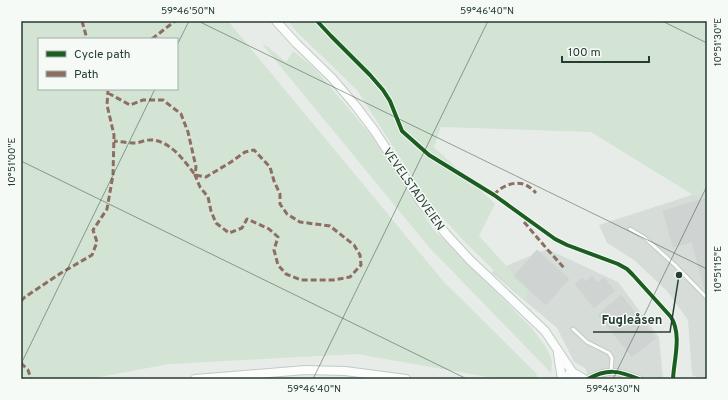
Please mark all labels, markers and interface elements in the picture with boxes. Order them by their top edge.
text: 59°46'50"N [161,5,215,18]
text: 59°46'40"N [460,5,514,18]
text: 10°51'30"E [712,18,725,66]
legend [38,38,178,90]
scale bar [562,38,649,64]
text: 100 m [568,45,601,61]
text: Cycle path [74,47,131,63]
text: Path [74,67,99,83]
text: 10°51'00"E [6,137,19,187]
street label: VEVELSTADVEIEN [379,145,448,234]
text: 10°51'15"E [712,246,725,292]
callout: Fugleåsen [593,307,670,332]
text: Fugleåsen [602,313,662,329]
text: 59°46'40"N [287,383,341,396]
text: 59°46'30"N [586,383,640,396]

